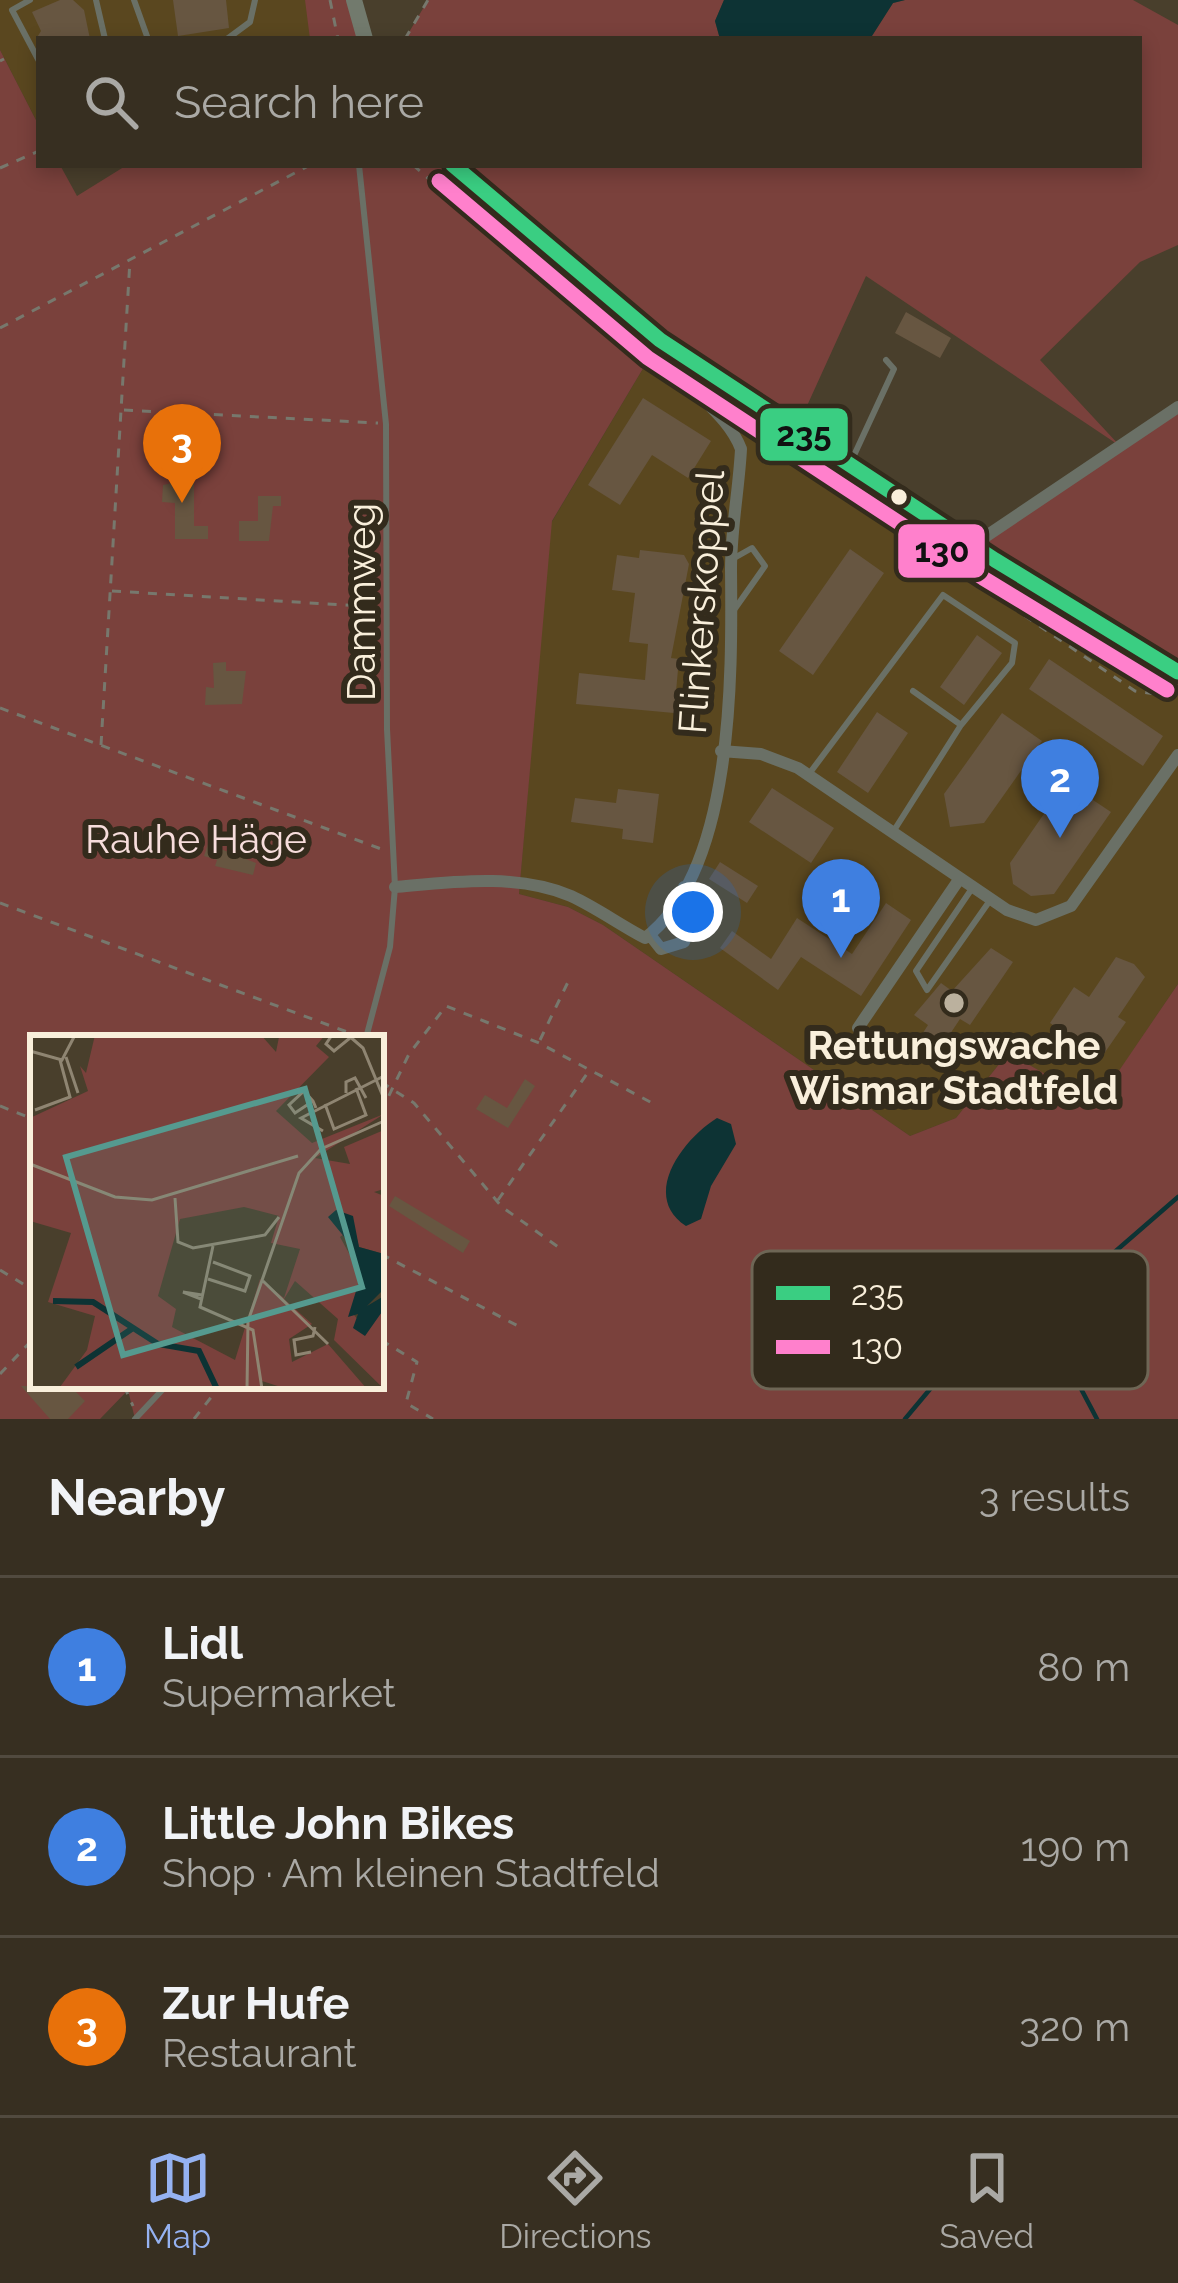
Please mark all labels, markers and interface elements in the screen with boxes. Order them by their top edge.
search box [36,36,1142,168]
icon: search [78,69,144,135]
text: Search here [174,76,424,129]
pin: 3 [143,404,221,503]
line badge: 235 [758,406,850,463]
text: 235 [776,415,832,454]
street label: Flinkerskoppel [669,468,733,735]
unlabelled marker [888,486,910,508]
street label: Dammweg [338,503,384,701]
line badge: 130 [896,522,987,580]
text: 130 [915,531,969,570]
pin: 2 [1021,739,1099,838]
park label: Rauhe Häge [85,816,307,862]
pin: 1 [802,859,880,958]
your location [663,882,723,942]
marker: Rettungswache Wismar Stadtfeld [941,990,967,1016]
place label: Rettungswache Wismar Stadtfeld [790,1022,1118,1113]
inset map [30,1035,384,1389]
legend [752,1251,1148,1389]
text: 235 [851,1274,904,1313]
text: 130 [851,1328,903,1367]
text: Nearby [48,1467,225,1527]
text: 3 results [979,1474,1130,1520]
text: Lidl [162,1617,243,1670]
text: 1 [77,1644,97,1690]
text: 80 m [1037,1644,1130,1690]
text: Supermarket [162,1670,396,1716]
text: Little John Bikes [162,1797,514,1850]
text: 2 [76,1824,98,1870]
text: 190 m [1021,1824,1130,1870]
text: Shop · Am kleinen Stadtfeld [162,1850,660,1896]
text: Zur Hufe [162,1977,349,2030]
text: 3 [76,2004,98,2050]
text: 320 m [1019,2004,1130,2050]
text: Restaurant [162,2030,357,2076]
tab: Map [144,2145,211,2256]
tab: Directions [499,2145,652,2256]
tab: Saved [940,2145,1034,2256]

